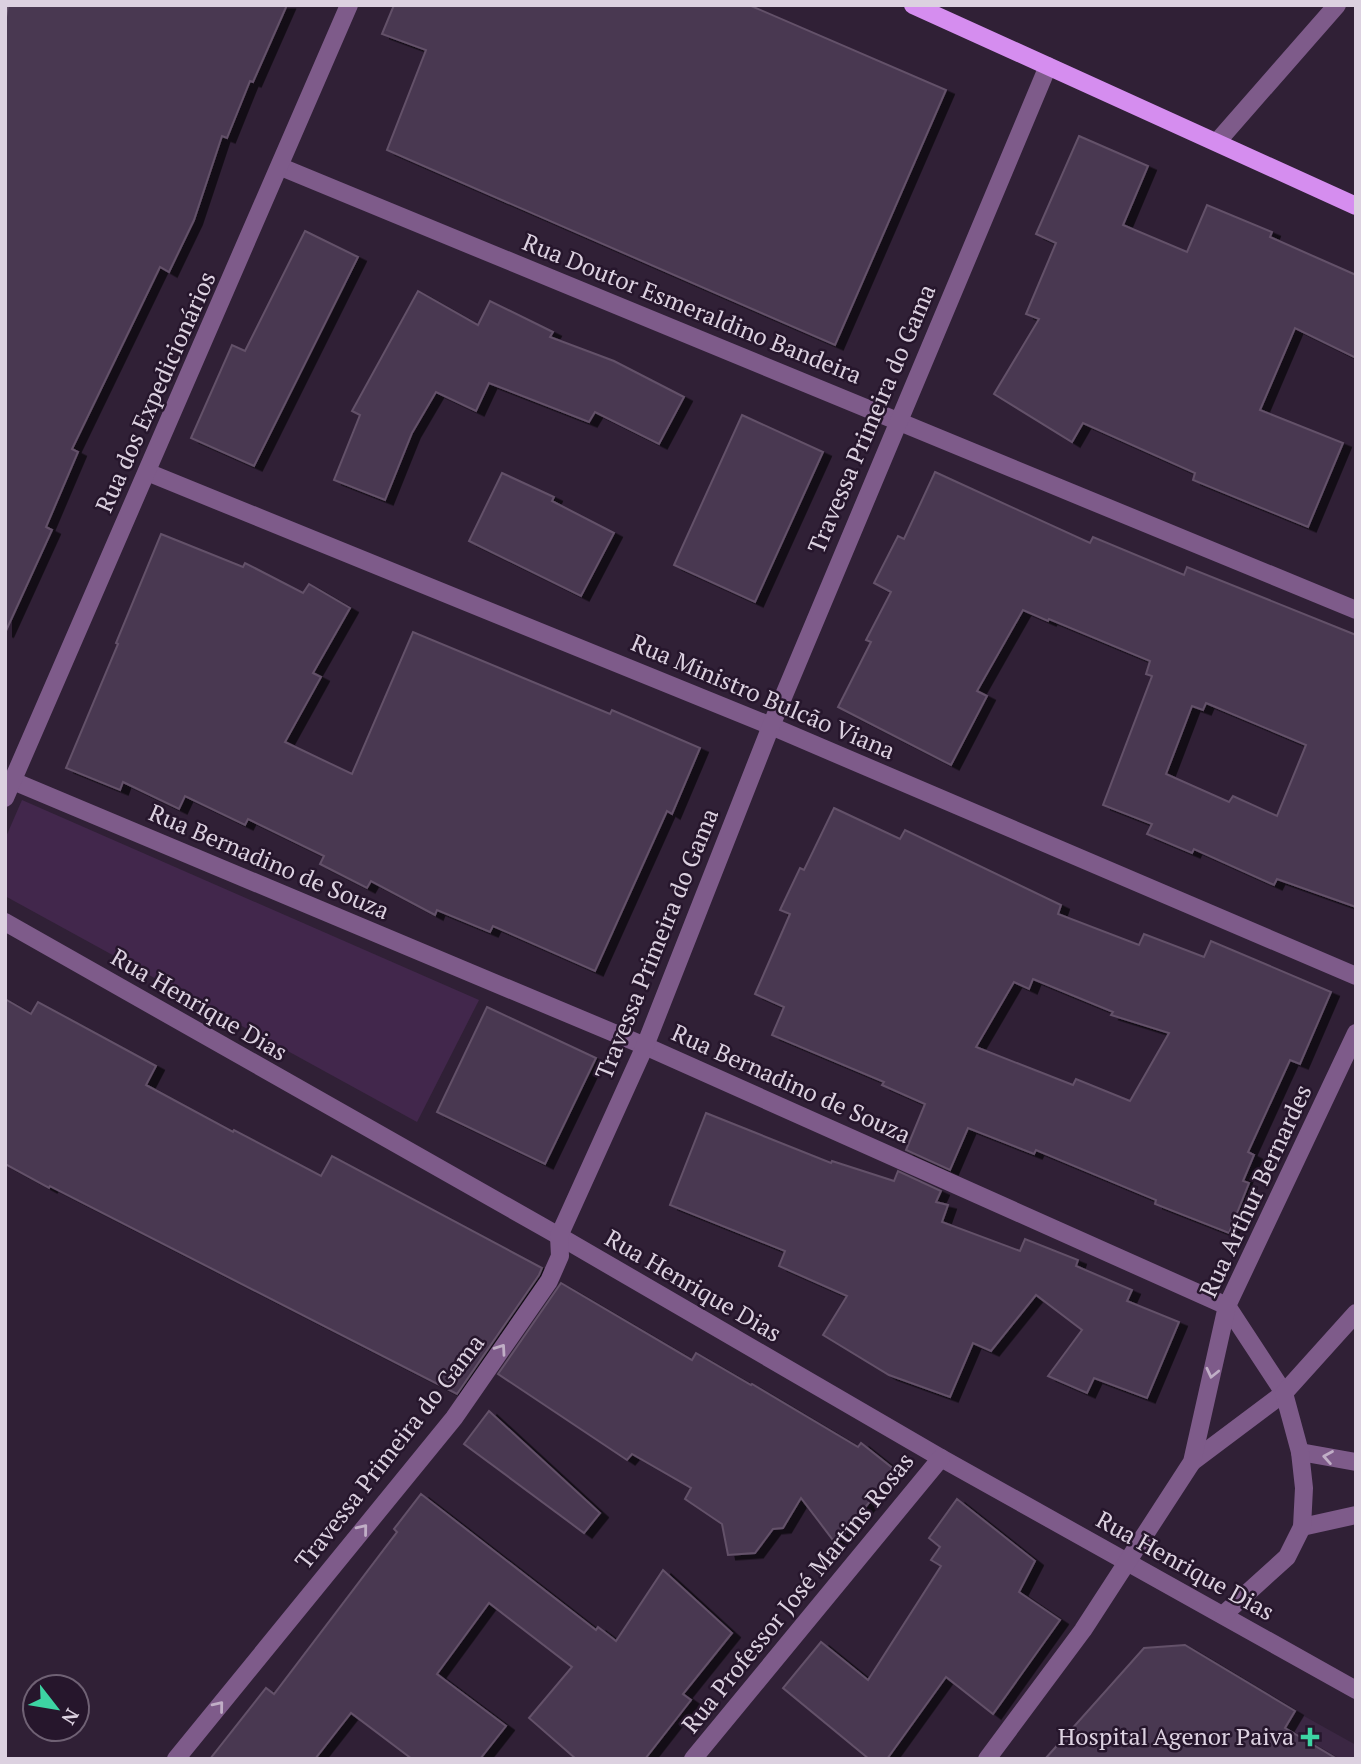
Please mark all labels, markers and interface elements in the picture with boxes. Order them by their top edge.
street label: Rua Doutor Esmeraldino Bandeira [518,225,867,391]
street label: Rua dos Expedicionários [87,266,223,517]
street label: Travessa Primeira do Gama [800,279,942,558]
street label: Rua Ministro Bulcão Viana [627,626,900,766]
street label: Rua Bernadino de Souza [144,796,395,926]
street label: Travessa Primeira do Gama [587,803,725,1084]
street label: Rua Henrique Dias [105,941,294,1068]
street label: Rua Bernadino de Souza [667,1016,916,1150]
street label: Rua Arthur Bernardes [1192,1079,1318,1302]
street label: Rua Henrique Dias [599,1222,788,1349]
street label: Travessa Primeira do Gama [287,1327,491,1575]
one-way arrow [493,1344,506,1357]
one-way arrow [1206,1367,1221,1379]
street label: Rua Professor José Martins Rosas [674,1445,920,1739]
one-way arrow [1322,1450,1334,1465]
street label: Rua Henrique Dias [1091,1503,1280,1627]
one-way arrow [355,1525,367,1538]
north arrow [21,1673,91,1743]
one-way arrow [211,1701,224,1713]
text: N [56,1704,85,1730]
place label: Hospital Agenor Paiva [1058,1720,1294,1752]
marker: Hospital Agenor Paiva [1300,1727,1320,1747]

